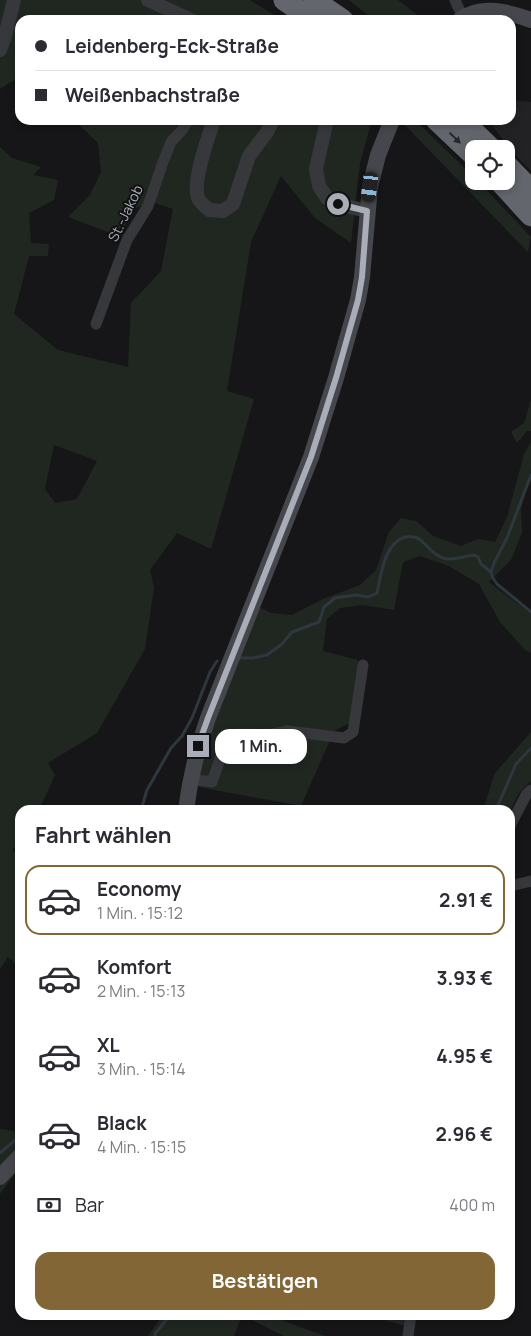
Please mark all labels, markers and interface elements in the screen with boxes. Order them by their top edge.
text: Leidenberg-Eck-Straße [65,33,279,59]
text: Weißenbachstraße [65,82,240,108]
one-way arrow [449,132,461,144]
map controls [465,140,515,190]
button: locate [465,140,515,190]
car [360,171,379,203]
street label: St.-Jakob [103,181,147,245]
route start [327,193,349,215]
callout: 1 Min. [216,728,308,764]
route end [187,735,209,757]
text: 1 Min. [239,735,283,757]
text: Fahrt wählen [35,820,172,850]
text: Economy [97,876,181,902]
icon: car [37,878,82,923]
text: 2.91 € [439,887,493,913]
text: 1 Min. · 15:12 [97,902,183,924]
text: Komfort [97,954,172,980]
icon: car [37,956,82,1001]
text: 3.93 € [437,965,493,991]
text: 2 Min. · 15:13 [97,980,185,1002]
text: XL [97,1032,120,1058]
icon: car [37,1034,82,1079]
text: 4.95 € [436,1043,493,1069]
text: 3 Min. · 15:14 [97,1058,186,1080]
text: Black [97,1110,146,1136]
icon: car [37,1112,82,1157]
text: 2.96 € [436,1121,493,1147]
text: 4 Min. · 15:15 [97,1136,186,1158]
icon: cash [35,1191,63,1219]
text: Bar [75,1192,104,1218]
text: 400 m [449,1194,495,1216]
button: Bestätigen [35,1252,495,1310]

